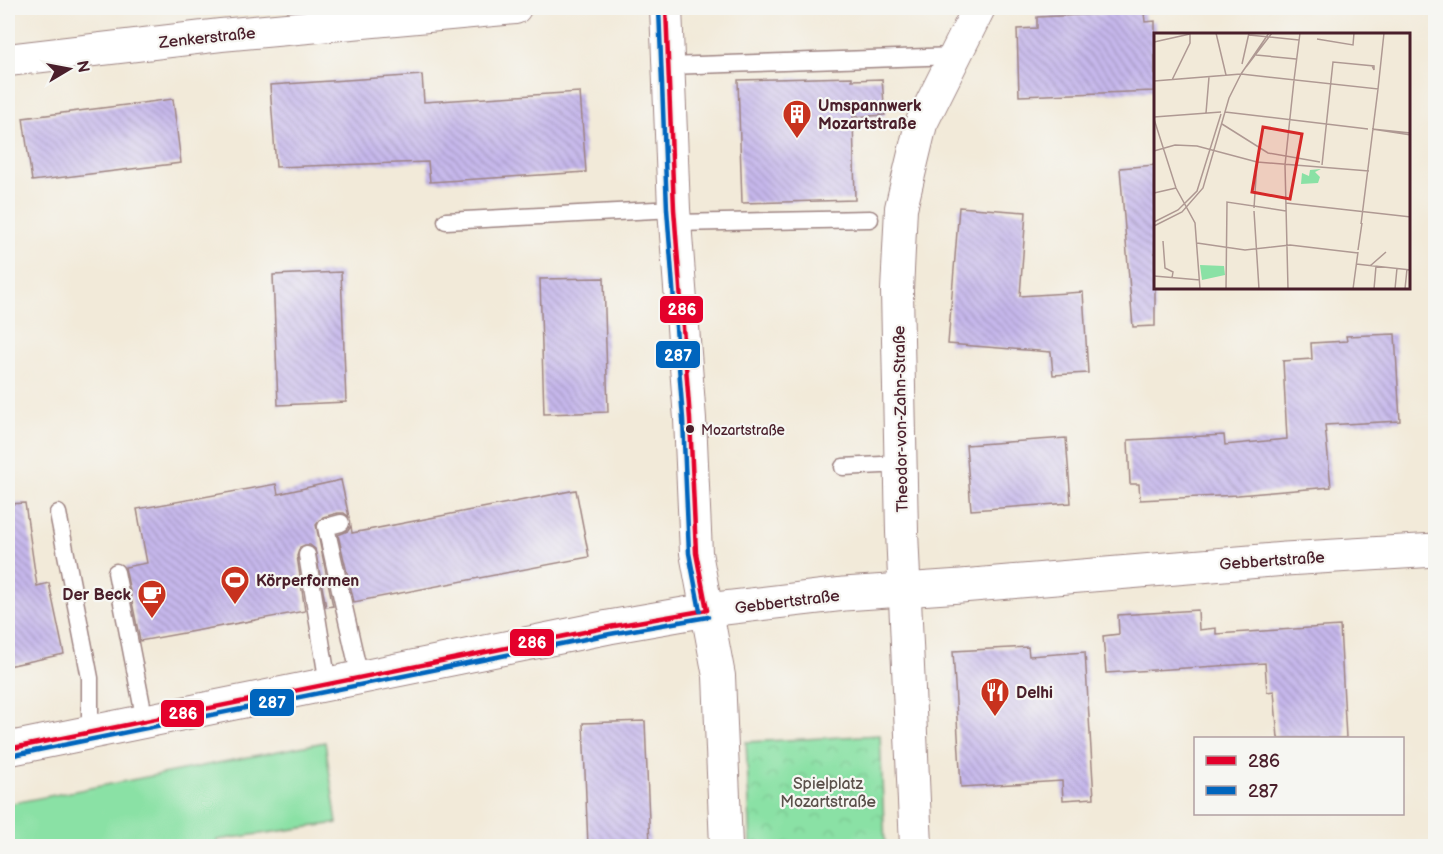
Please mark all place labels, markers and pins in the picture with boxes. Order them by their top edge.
place label: Umspannwerk Mozartstraße [818,97,922,134]
building icon: Umspannwerk Mozartstraße [781,98,813,140]
place label: Mozartstraße [701,422,785,439]
marker: Mozartstraße [684,423,696,435]
sports icon: Körperformen [219,564,251,606]
place label: Körperformen [256,572,359,591]
cafe icon: Der Beck [136,578,168,620]
place label: Der Beck [62,586,132,605]
restaurant icon: Delhi [979,676,1011,718]
place label: Delhi [1016,684,1053,703]

